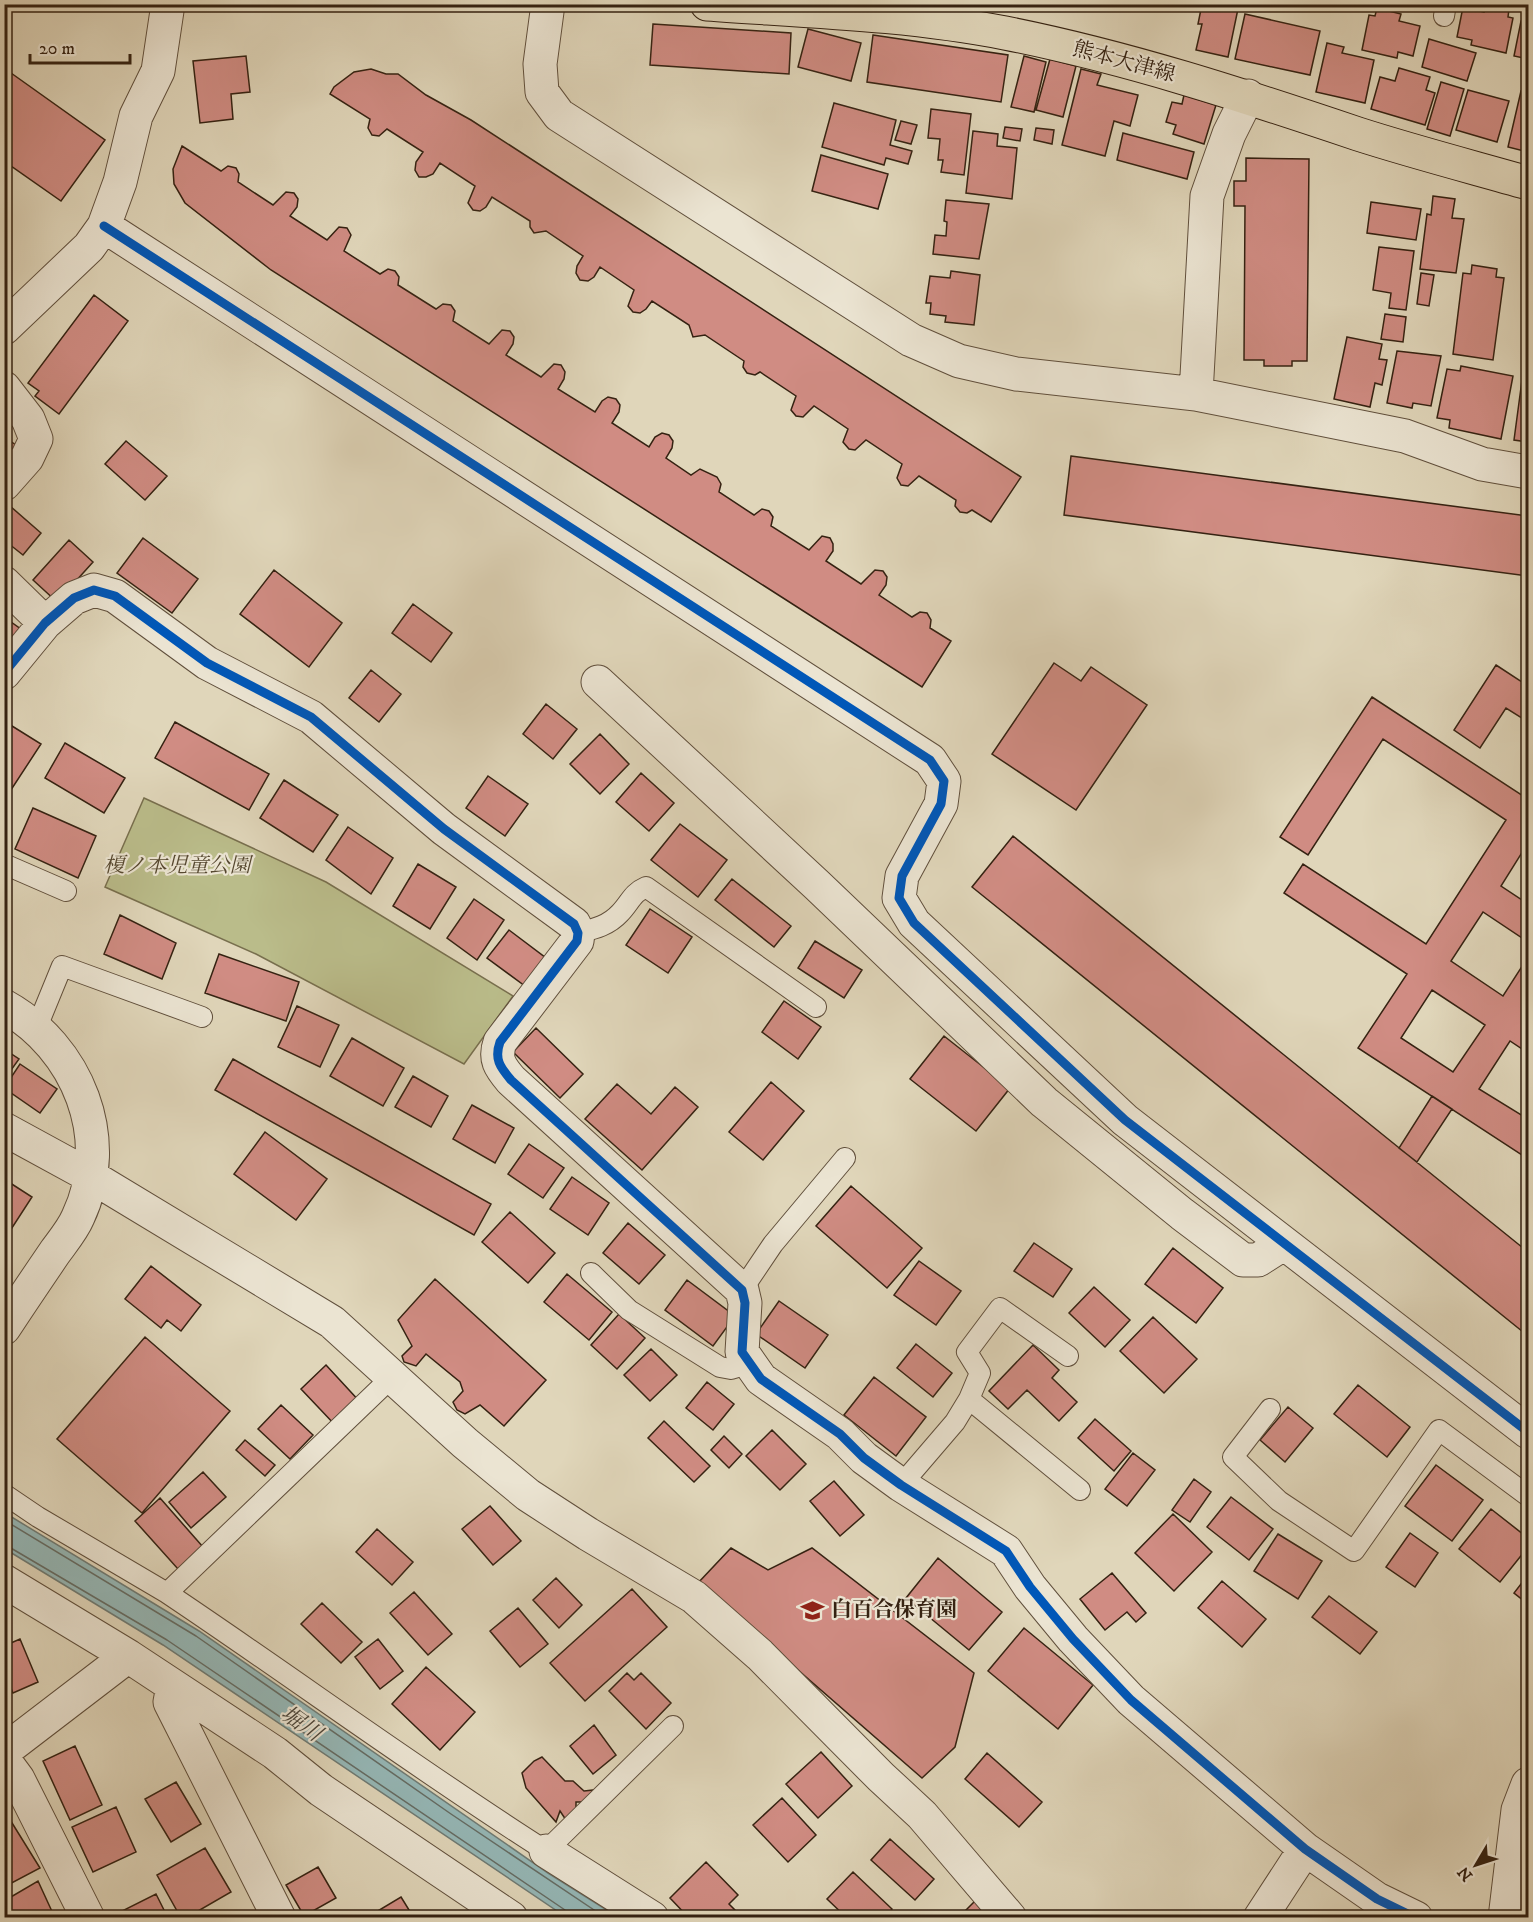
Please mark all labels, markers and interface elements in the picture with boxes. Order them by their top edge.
scale bar [30,27,130,65]
street label: 熊本大津線 [1070,36,1178,88]
text: 20 m [39,38,75,60]
park label: 榎ノ本児童公園 [104,853,253,879]
school or university icon: 白百合保育園 [800,1597,826,1623]
place label: 白百合保育園 [831,1597,957,1623]
water label: 堀川 [275,1700,328,1749]
north arrow [1446,1835,1506,1895]
text: N [1453,1862,1477,1885]

